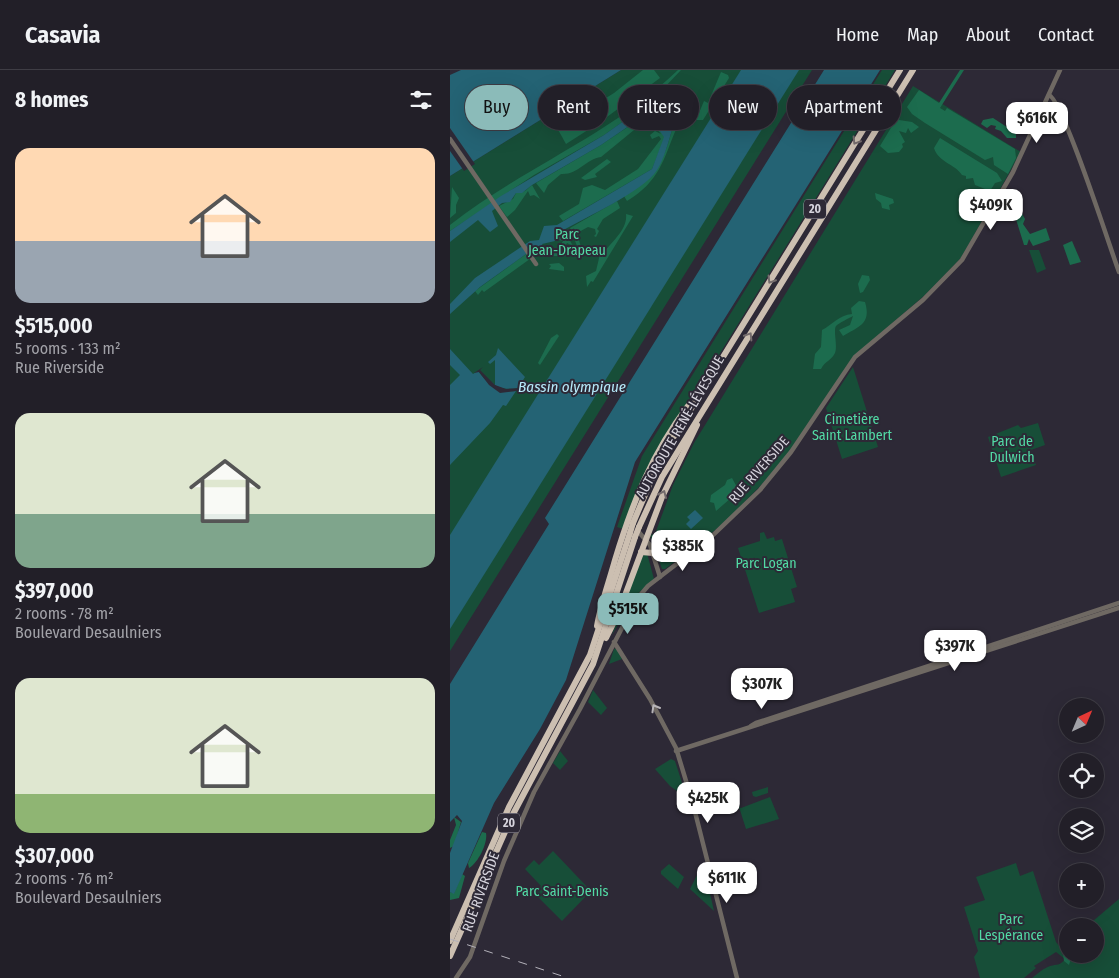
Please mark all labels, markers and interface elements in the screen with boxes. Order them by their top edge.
text: Casavia [25,21,101,49]
text: Home [836,24,879,46]
text: Map [907,24,938,46]
text: About [966,24,1010,46]
text: Contact [1038,24,1094,46]
chip: Buy [465,85,528,130]
chip: Rent [538,85,608,130]
chip: Filters [618,85,699,130]
chip: New [709,85,777,130]
chip: Apartment [787,85,901,130]
icon: filters [407,86,435,114]
text: 8 homes [15,87,89,113]
pin: $616K [1002,102,1072,144]
text: $616K [1017,108,1057,127]
one-way arrow [853,136,863,145]
icon: home [180,181,270,271]
pin: $409K [956,189,1026,231]
text: $409K [970,195,1012,214]
road number: 20 [804,200,826,218]
park label: Parc Jean-Drapeau [528,226,606,259]
one-way arrow [767,274,777,283]
text: $515,000 [15,313,93,339]
one-way arrow [742,332,752,341]
text: 5 rooms · 133 m² [15,339,121,358]
street label: AUTOROUTE RENÉ-LÉVESQUE [631,352,728,501]
text: Rue Riverside [15,358,104,377]
water label: Bassin olympique [518,378,626,396]
park label: Cimetière Saint Lambert [812,411,892,444]
street label: RUE RIVERSIDE [725,433,793,507]
park label: Parc de Dulwich [989,433,1035,466]
icon: home [180,446,270,536]
one-way arrow [657,490,668,499]
pin: $385K [648,530,718,572]
text: $385K [662,536,704,555]
park label: Parc Logan [735,555,797,572]
text: $397,000 [15,578,94,604]
pin: $515K [593,592,663,635]
text: $515K [609,599,647,618]
text: 2 rooms · 78 m² [15,604,114,623]
text: Boulevard Desaulniers [15,623,162,642]
pin: $397K [920,630,990,672]
text: $397K [935,636,975,655]
pin: $307K [727,668,797,710]
text: $307K [742,674,782,693]
north arrow [1059,698,1104,742]
map controls [1059,698,1104,963]
one-way arrow [651,704,661,713]
icon: home [180,711,270,801]
button: locate [1059,753,1104,798]
pin: $425K [673,782,743,824]
text: $425K [688,788,728,807]
button: layers [1059,808,1104,853]
road number: 20 [498,814,520,832]
text: $307,000 [15,843,94,869]
street label: RUE RIVERSIDE [459,849,503,934]
pin: $611K [692,862,762,904]
button: + [1059,863,1104,908]
text: $611K [708,868,746,887]
text: 2 rooms · 76 m² [15,869,114,888]
park label: Parc Saint-Denis [515,883,609,900]
text: Boulevard Desaulniers [15,888,162,907]
park label: Parc Lespérance [979,911,1043,944]
button: − [1059,918,1104,963]

